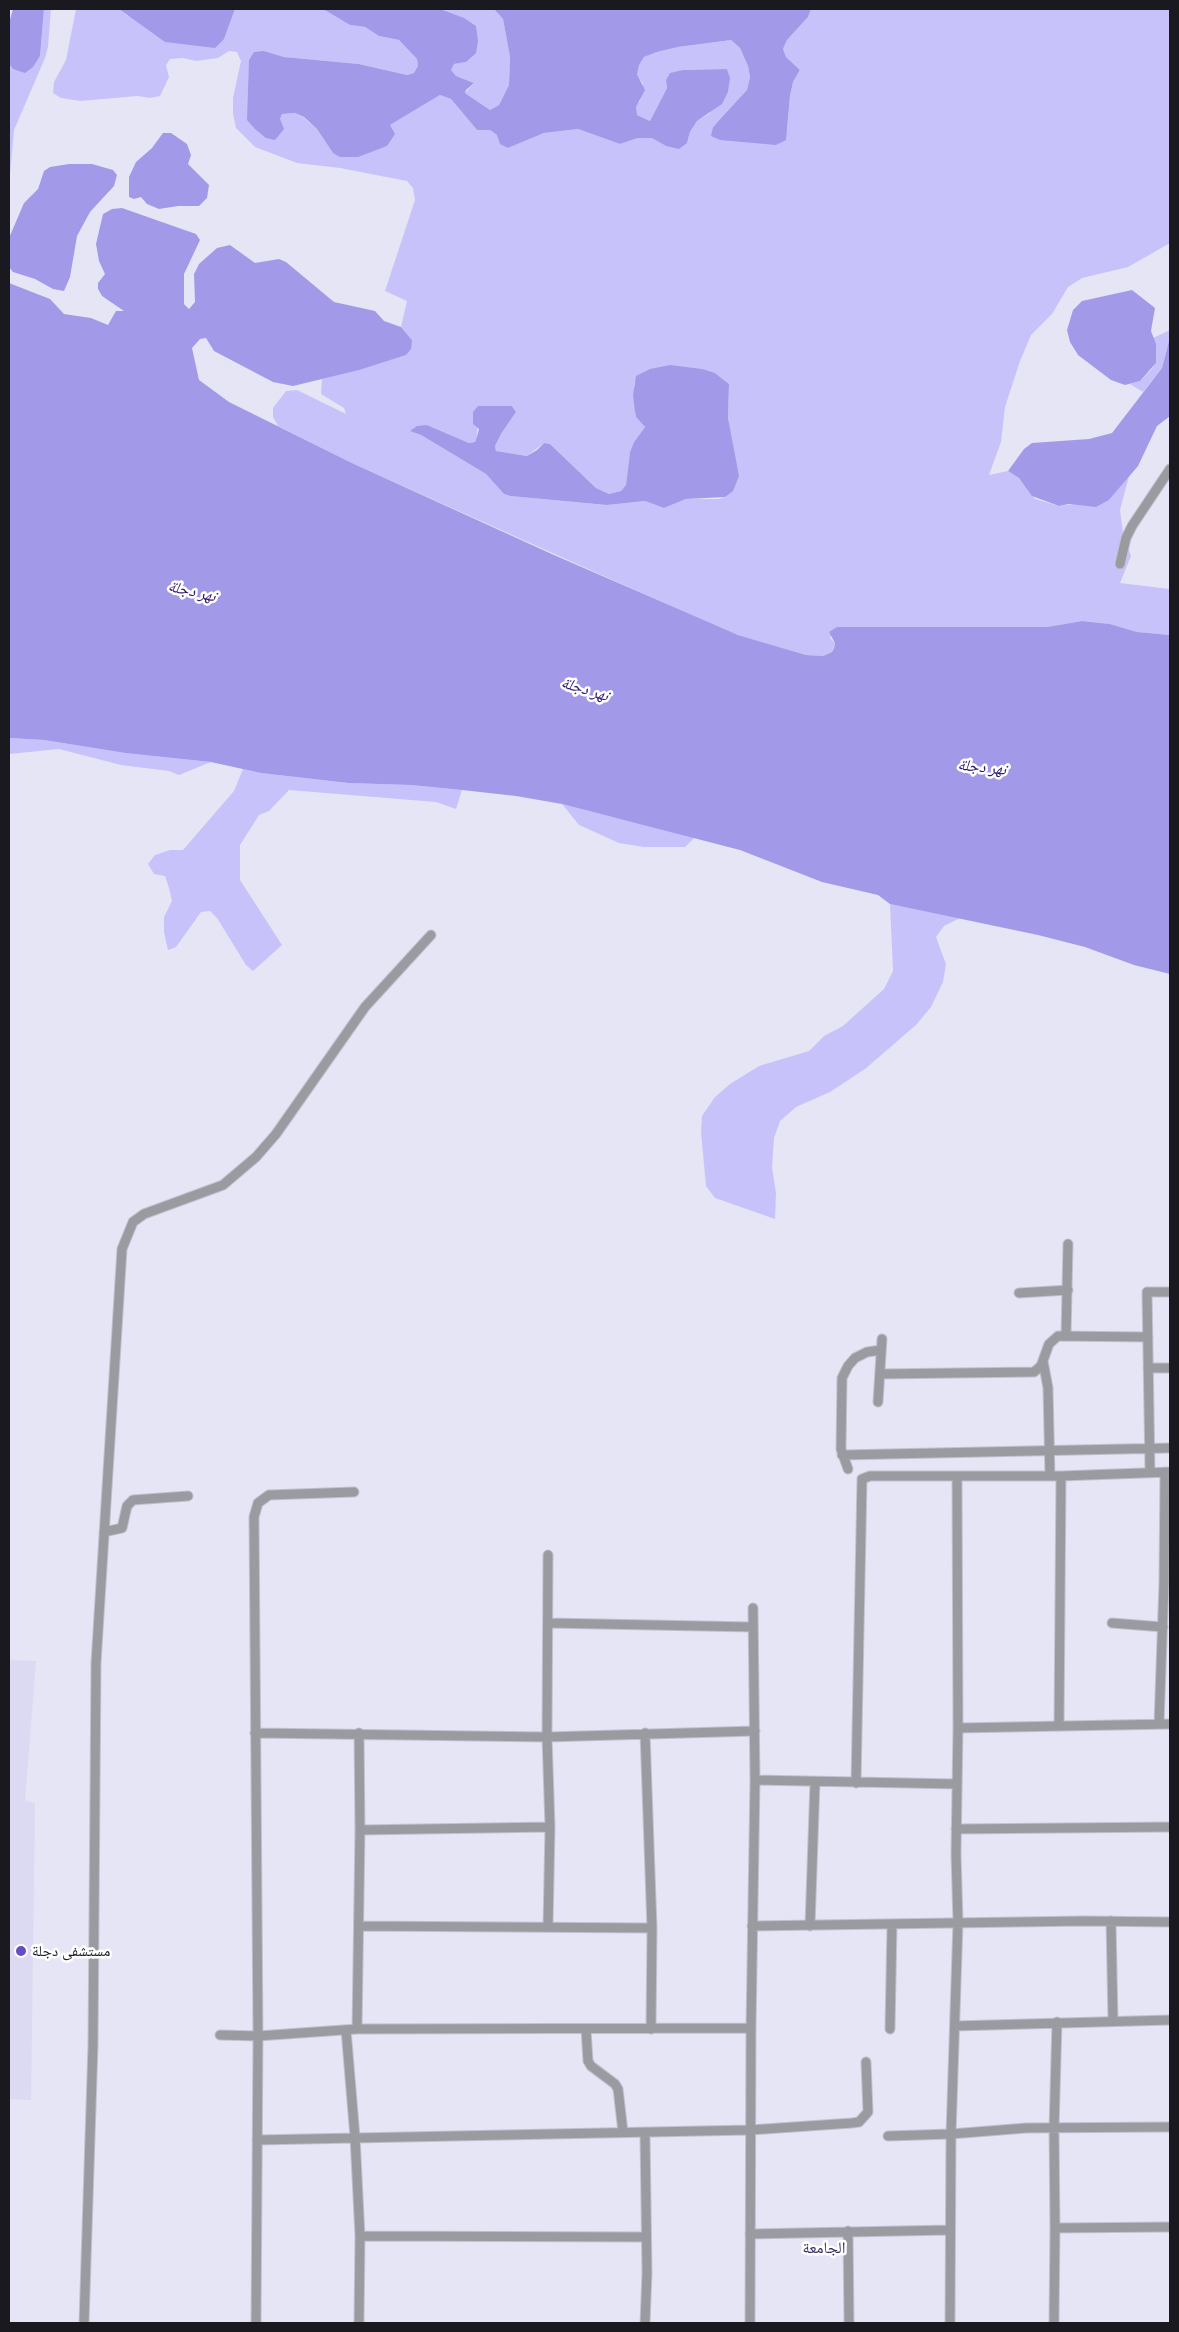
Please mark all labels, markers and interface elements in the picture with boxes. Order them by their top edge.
water label: نهر دجلة [166,576,218,606]
water label: نهر دجلة [559,673,611,705]
water label: نهر دجلة [957,755,1007,779]
place label: مستشفى دجلة [32,1942,110,1960]
marker: مستشفى دجلة [14,1944,28,1958]
district label: الجامعة [802,2238,846,2258]

